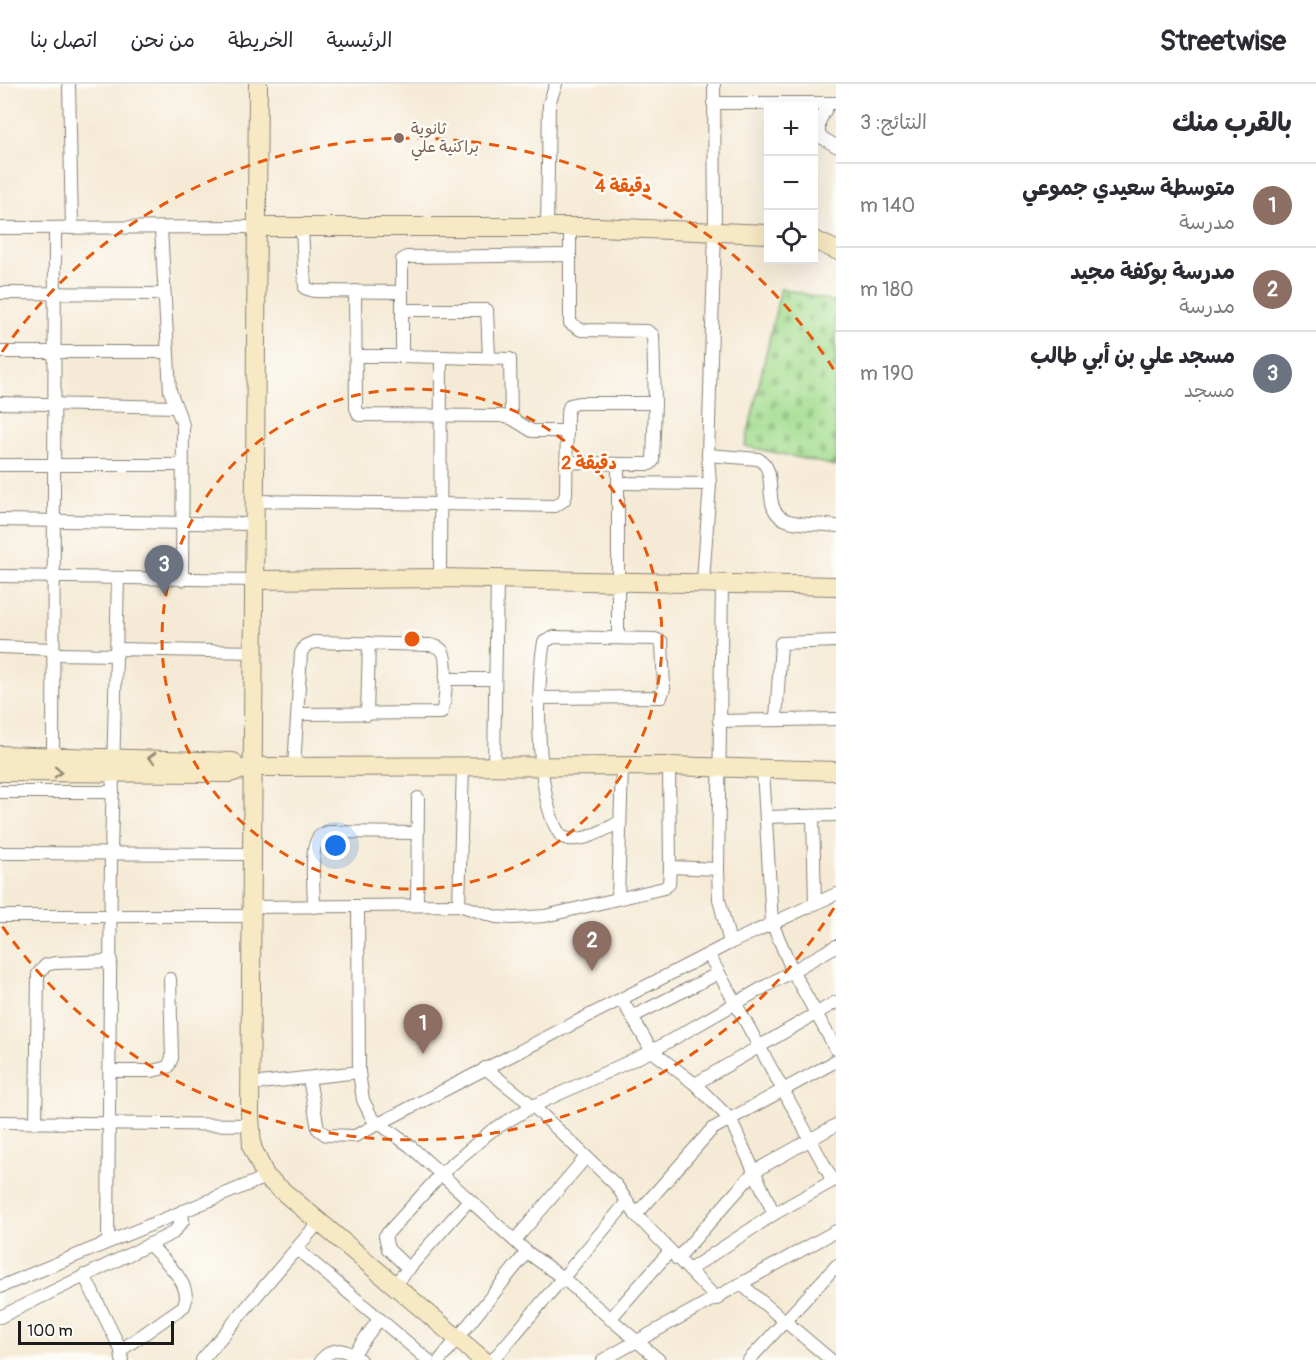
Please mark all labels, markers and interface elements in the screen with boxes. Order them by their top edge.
text: Streetwise [1160,24,1286,59]
text: اتصل بنا [30,27,97,54]
text: من نحن [130,27,195,54]
text: الخريطة [228,27,293,54]
text: الرئيسية [326,27,392,54]
map controls [764,102,818,264]
button: + [764,102,818,156]
text: بالقرب منك [1172,107,1292,139]
text: النتائج: 3 [860,110,927,135]
place label: ثانوية براكنية علي [411,119,479,161]
marker: ثانوية براكنية علي [392,131,406,145]
button: − [764,156,818,210]
text: متوسطة سعيدي جموعي [1022,174,1235,202]
text: 4 دقيقة [595,175,651,198]
text: 140 m [860,193,915,218]
text: 1 [1269,193,1276,218]
button: locate [764,210,818,264]
text: مدرسة [1179,210,1235,235]
text: مدرسة بوكفة مجيد [1070,258,1235,286]
text: 180 m [860,277,914,302]
text: 2 [1267,277,1278,302]
text: مدرسة [1179,294,1235,319]
text: مسجد علي بن أبي طالب [1030,342,1235,370]
text: 190 m [860,361,914,386]
text: 3 [1267,361,1278,386]
text: مسجد [1184,378,1235,403]
text: 2 دقيقة [561,452,617,475]
pin: 3 [144,546,184,595]
centre of rings [402,629,422,649]
one-way arrow [148,752,157,765]
one-way arrow [54,765,63,778]
your location [321,831,350,860]
pin: 2 [572,922,612,971]
pin: 1 [404,1004,442,1054]
scale bar [18,1318,174,1346]
text: 100 m [27,1321,73,1341]

